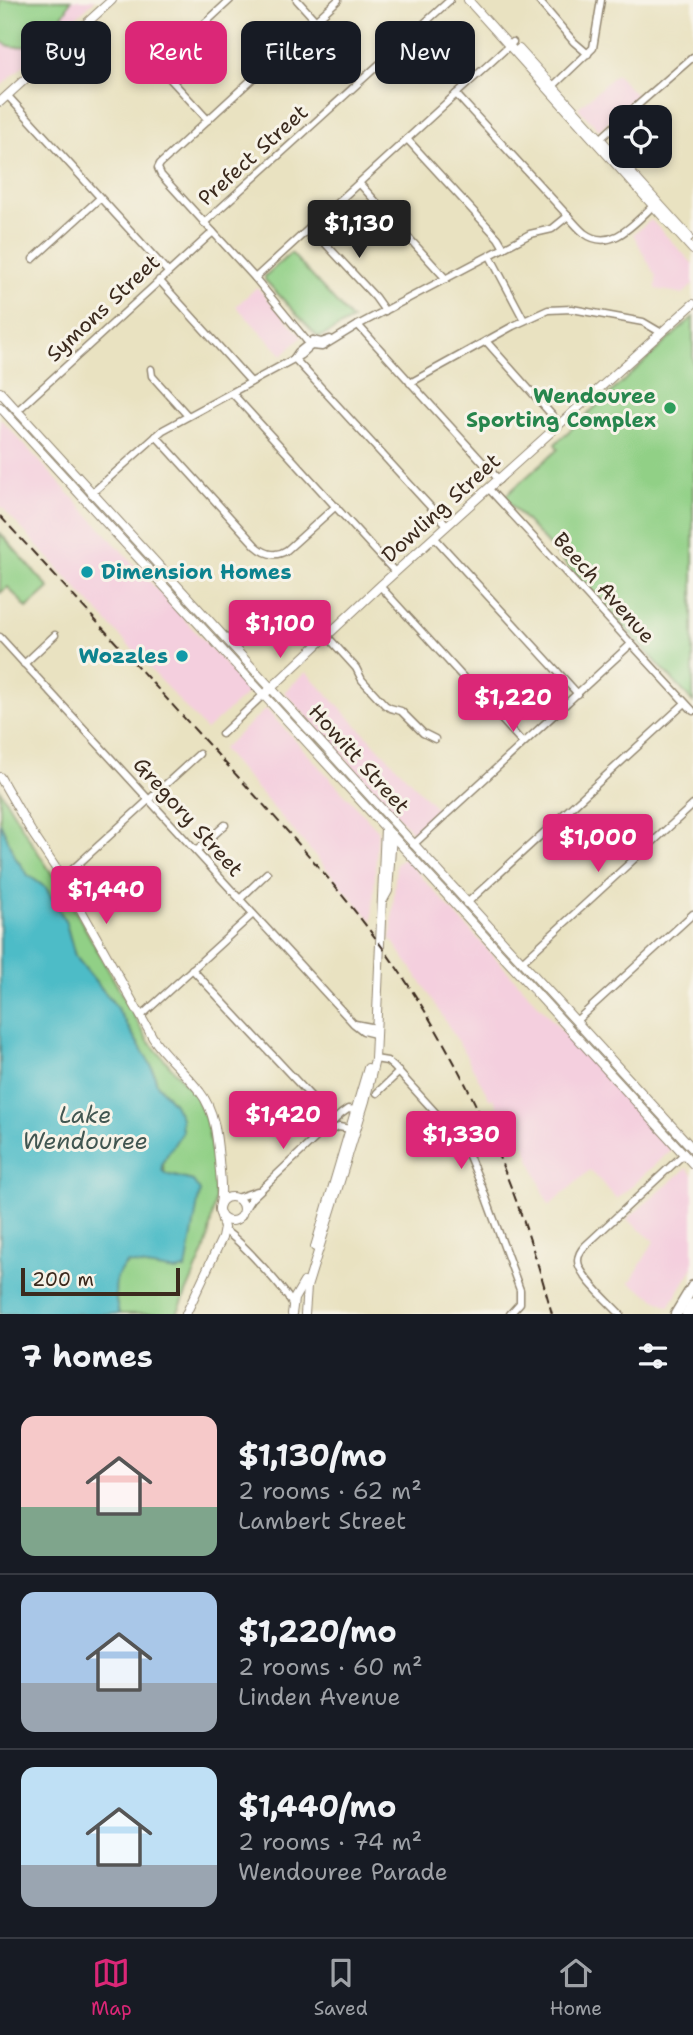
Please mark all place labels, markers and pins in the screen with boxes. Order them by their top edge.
pin: $1,130 [302,201,416,260]
place label: Wendouree Sporting Complex [466,382,656,434]
marker: Wendouree Sporting Complex [662,400,678,416]
place label: Dimension Homes [101,558,291,586]
marker: Dimension Homes [79,564,95,580]
pin: $1,100 [223,600,337,660]
place label: Wozzles [78,642,168,670]
marker: Wozzles [174,648,190,664]
pin: $1,220 [456,674,570,734]
pin: $1,000 [541,814,655,874]
pin: $1,440 [49,866,163,926]
pin: $1,420 [226,1092,340,1151]
pin: $1,330 [404,1112,518,1171]

